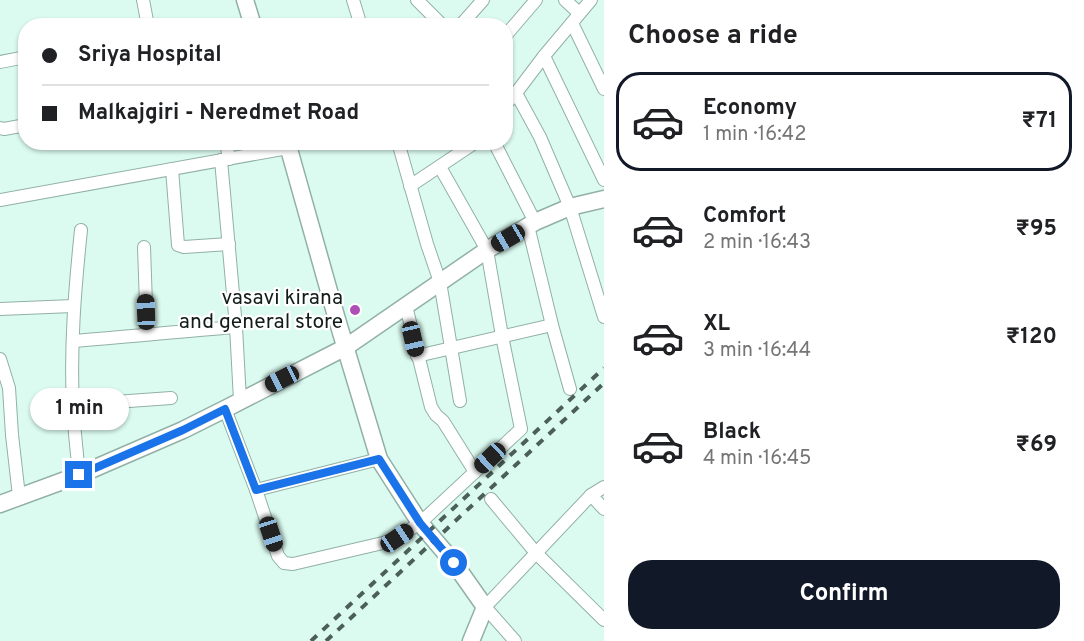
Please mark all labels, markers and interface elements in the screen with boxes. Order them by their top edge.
text: Choose a ride [628,19,798,53]
text: Sriya Hospital [78,42,222,69]
icon: car [631,95,685,149]
text: Economy [703,95,797,122]
text: Malkajgiri - Neredmet Road [78,100,359,127]
text: ₹71 [1022,108,1057,135]
text: 1 min · 16:42 [703,122,806,148]
icon: car [631,203,685,257]
text: Comfort [703,203,786,230]
text: ₹95 [1016,216,1057,243]
car [488,221,528,255]
text: 2 min · 16:43 [703,230,811,256]
place label: vasavi kirana and general store [179,285,343,336]
car [136,294,156,330]
marker: vasavi kirana and general store [348,303,362,317]
icon: car [631,311,685,365]
text: XL [703,311,730,338]
car [400,319,426,359]
text: ₹120 [1006,324,1057,351]
text: 3 min · 16:44 [703,338,811,364]
car [262,363,302,395]
callout: 1 min [29,388,128,430]
text: 1 min [55,396,104,422]
icon: car [631,419,685,473]
text: Black [703,419,761,446]
text: ₹69 [1015,432,1057,459]
car [471,439,509,477]
text: 4 min · 16:45 [703,446,812,472]
route end [65,461,92,488]
car [257,514,285,554]
car [377,520,417,556]
route start [440,549,467,576]
button: Confirm [628,560,1060,629]

